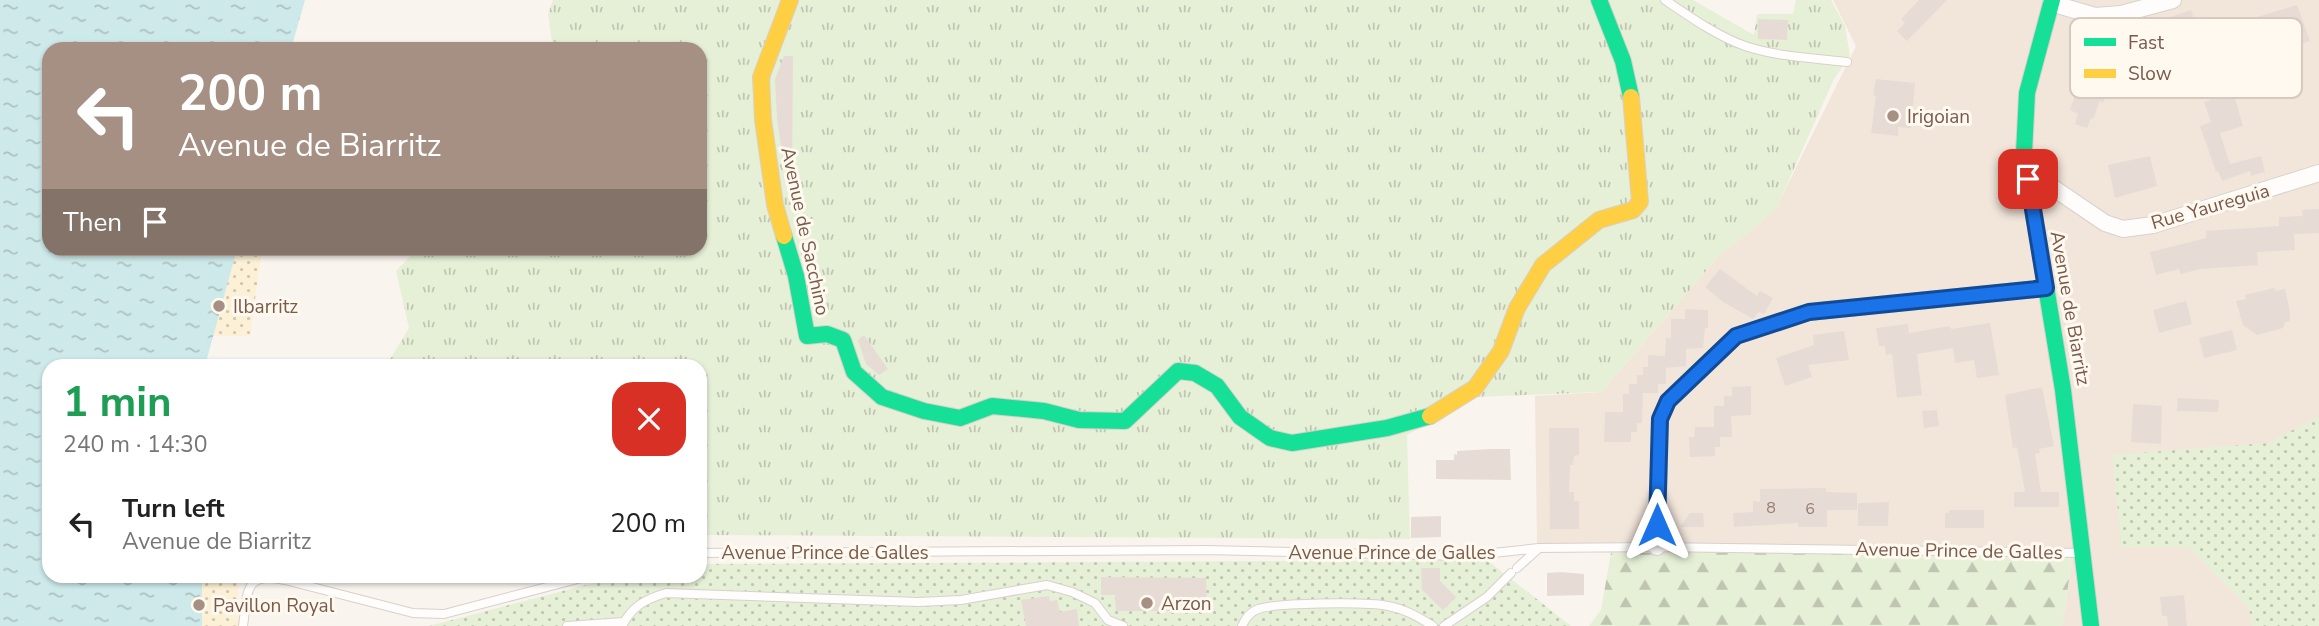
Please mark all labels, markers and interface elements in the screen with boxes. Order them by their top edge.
legend [2070,18,2302,98]
text: Fast [2128,30,2164,56]
text: 200 m [178,60,322,127]
text: Slow [2128,61,2172,87]
icon: left [63,70,154,161]
place label: Irigoian [1907,104,1970,130]
marker: Irigoian [1885,108,1901,124]
text: Avenue de Biarritz [178,124,441,167]
street label: Avenue de Sacchino [774,145,836,318]
pin [1998,149,2058,209]
icon: arrive [2009,160,2047,198]
street label: Rue Yaureguia [2148,178,2273,236]
icon: arrive [136,203,174,241]
text: Then [63,205,122,240]
street label: Avenue de Biarritz [2044,229,2096,388]
place label: Ilbarritz [233,294,298,320]
marker: Ilbarritz [211,298,227,314]
text: 1 min [63,374,172,431]
button: close [612,382,686,456]
text: 240 m · 14:30 [63,429,208,460]
position arrow [1620,488,1694,562]
text: Turn left [122,491,225,526]
house number: 8 [1766,497,1776,519]
house number: 6 [1805,498,1815,520]
icon: left [63,505,101,543]
text: 200 m [610,506,686,541]
text: Avenue de Biarritz [122,526,311,557]
street label: Avenue Prince de Galles [1855,536,2063,566]
street label: Avenue Prince de Galles [721,540,929,566]
street label: Avenue Prince de Galles [1288,540,1496,566]
place label: Arzon [1161,591,1212,617]
place label: Pavillon Royal [213,593,335,619]
marker: Arzon [1139,595,1155,611]
marker: Pavillon Royal [191,597,207,613]

